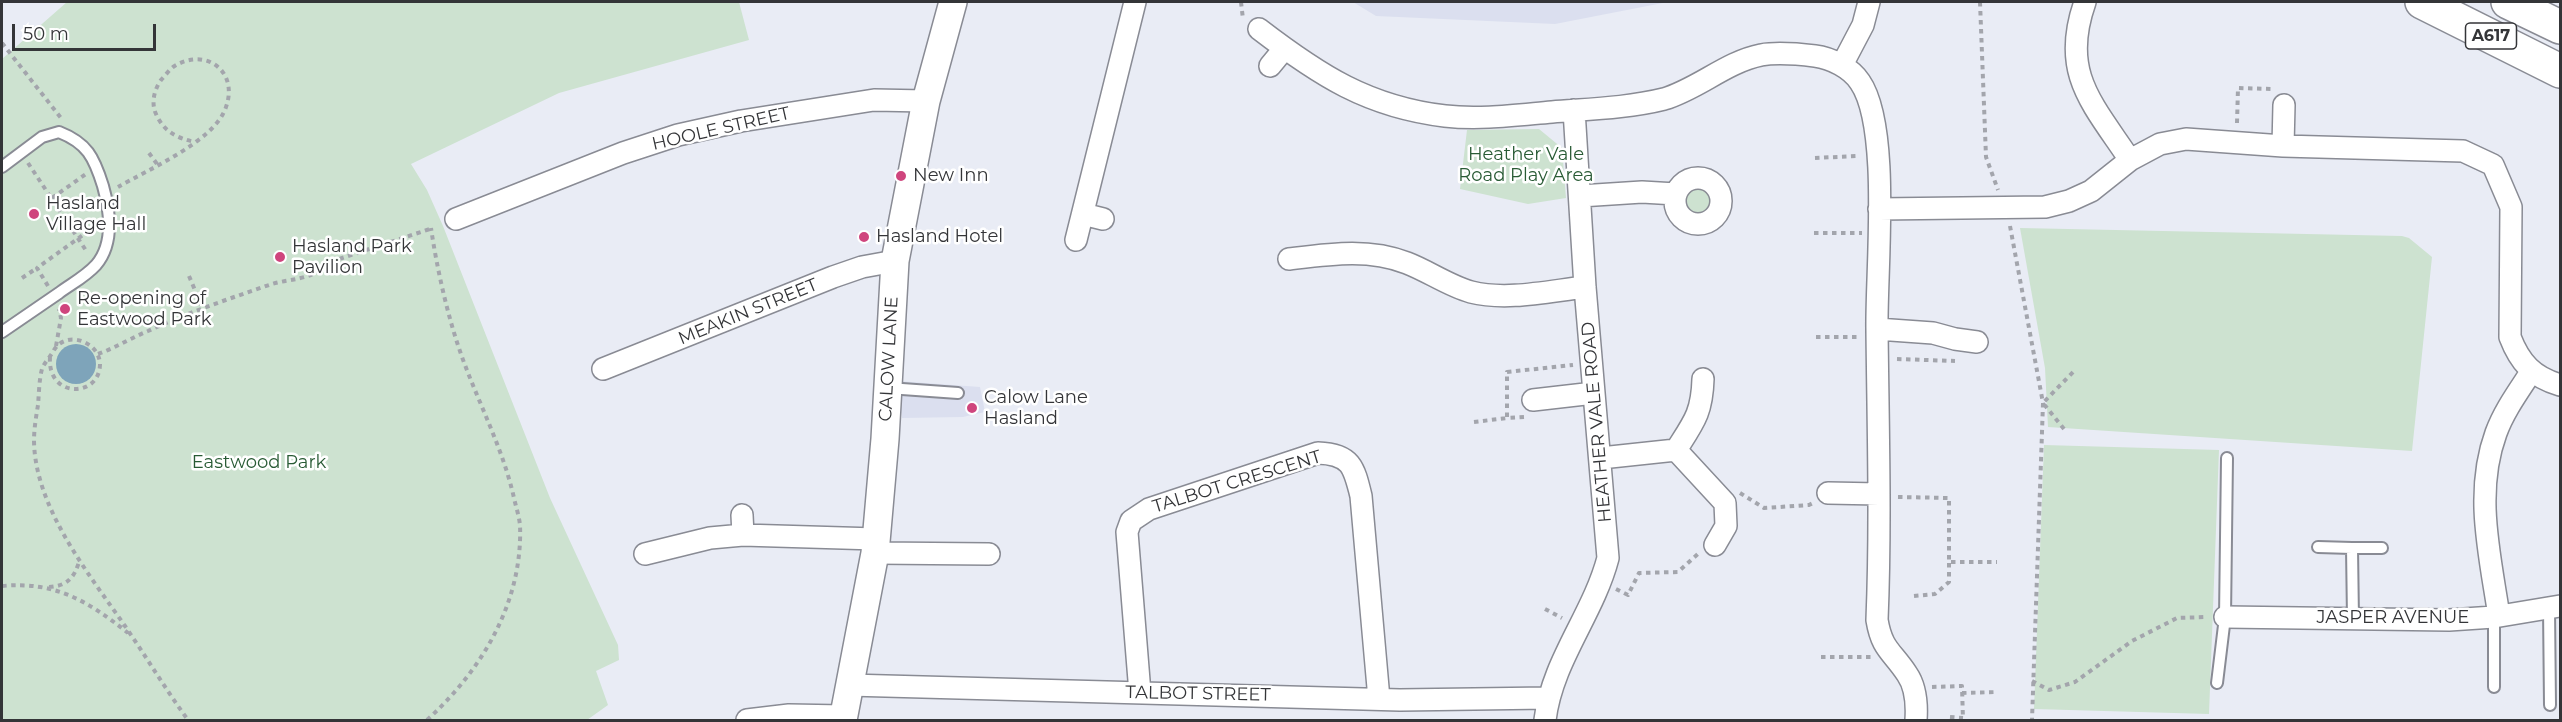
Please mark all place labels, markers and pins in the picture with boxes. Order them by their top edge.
place label: New Inn [913,165,989,187]
marker: New Inn [894,169,908,183]
place label: Hasland Village Hall [46,193,146,236]
marker: Hasland Village Hall [27,207,41,221]
place label: Hasland Hotel [876,226,1003,248]
marker: Hasland Hotel [857,230,871,244]
place label: Hasland Park Pavilion [292,236,412,278]
marker: Hasland Park Pavilion [273,250,287,264]
place label: Re-opening of Eastwood Park [77,288,212,330]
marker: Re-opening of Eastwood Park [58,302,72,316]
place label: Calow Lane Hasland [984,387,1088,430]
marker: Calow Lane Hasland [965,401,979,415]

